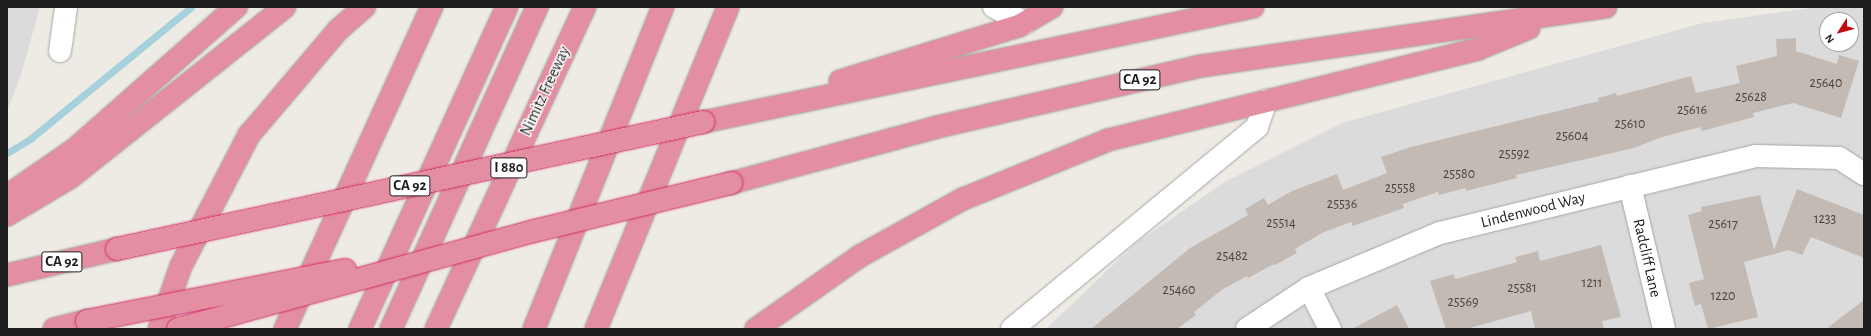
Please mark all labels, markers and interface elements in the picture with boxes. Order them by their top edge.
north arrow [1819,12,1859,52]
text: N [1823,32,1836,45]
street label: Nimitz Freeway [516,43,574,139]
road number: CA 92 [1119,67,1161,93]
house number: 25640 [1810,75,1842,91]
house number: 25628 [1735,89,1767,105]
house number: 25616 [1677,102,1707,118]
house number: 25610 [1614,116,1646,132]
house number: 25604 [1556,128,1588,144]
house number: 25592 [1498,146,1530,162]
road number: I 880 [490,155,528,181]
house number: 25580 [1443,166,1475,182]
road number: CA 92 [389,173,431,199]
house number: 25558 [1385,180,1415,196]
street label: Lindenwood Way [1479,188,1587,232]
house number: 25536 [1327,196,1357,212]
house number: 1233 [1814,211,1836,227]
house number: 25514 [1266,215,1296,231]
house number: 25617 [1708,216,1738,232]
street label: Radcliff Lane [1629,217,1665,299]
house number: 25482 [1216,248,1248,264]
road number: CA 92 [41,249,83,275]
house number: 1211 [1582,275,1602,291]
house number: 25581 [1507,280,1537,296]
house number: 25460 [1163,282,1195,298]
house number: 1220 [1711,288,1735,304]
house number: 25569 [1447,294,1479,310]

